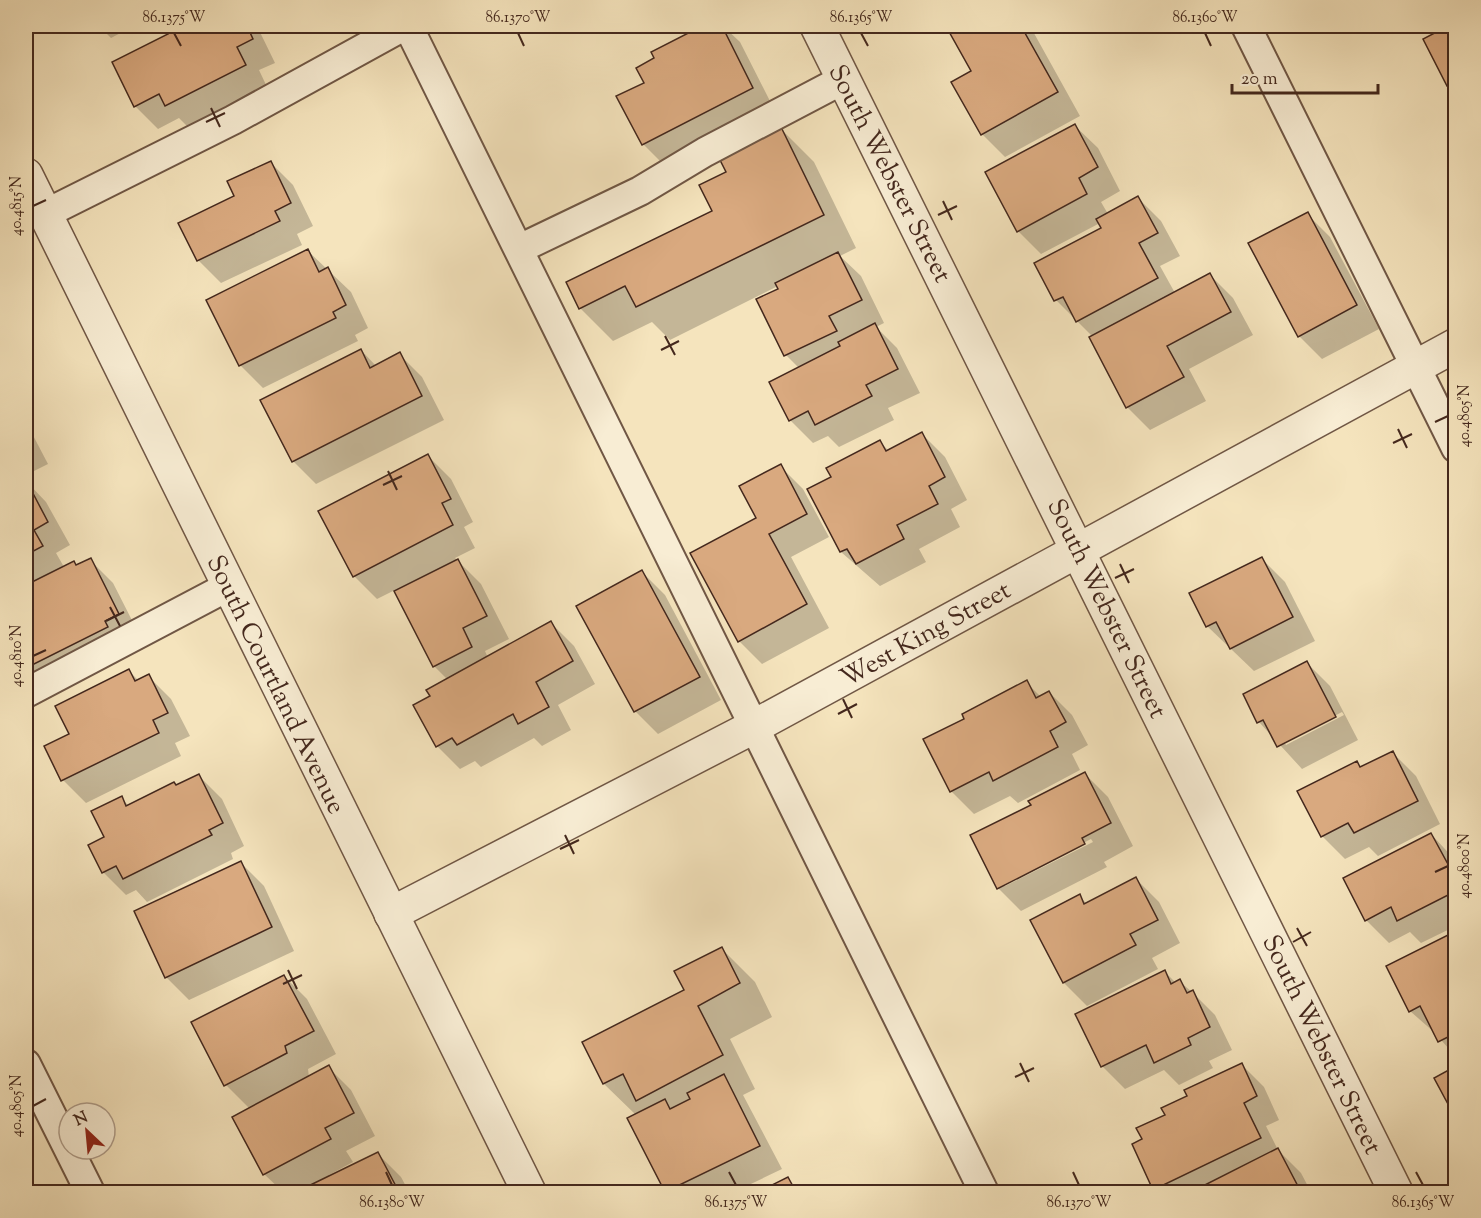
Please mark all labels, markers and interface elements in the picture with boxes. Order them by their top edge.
text: 86.1375°W [143,8,206,29]
text: 86.1370°W [485,8,551,29]
text: 86.1365°W [830,8,893,29]
text: 86.1360°W [1172,8,1238,29]
scale bar [1232,57,1378,95]
street label: South Webster Street [818,59,960,290]
text: 20 m [1241,67,1278,93]
text: 40.4815°N [7,176,28,236]
text: 40.4805°N [1455,385,1476,447]
street label: South Webster Street [1036,493,1175,725]
street label: South Courtland Avenue [196,549,354,821]
street label: West King Street [834,573,1018,697]
text: 40.4810°N [7,625,28,687]
text: 40.4800°N [1455,833,1476,899]
street label: South Webster Street [1251,929,1390,1161]
text: 40.4805°N [7,1075,28,1137]
north arrow [57,1101,117,1161]
text: N [71,1107,93,1133]
text: 86.1380°W [359,1193,425,1214]
text: 86.1375°W [705,1193,768,1214]
text: 86.1370°W [1046,1193,1112,1214]
text: 86.1365°W [1392,1193,1455,1214]

